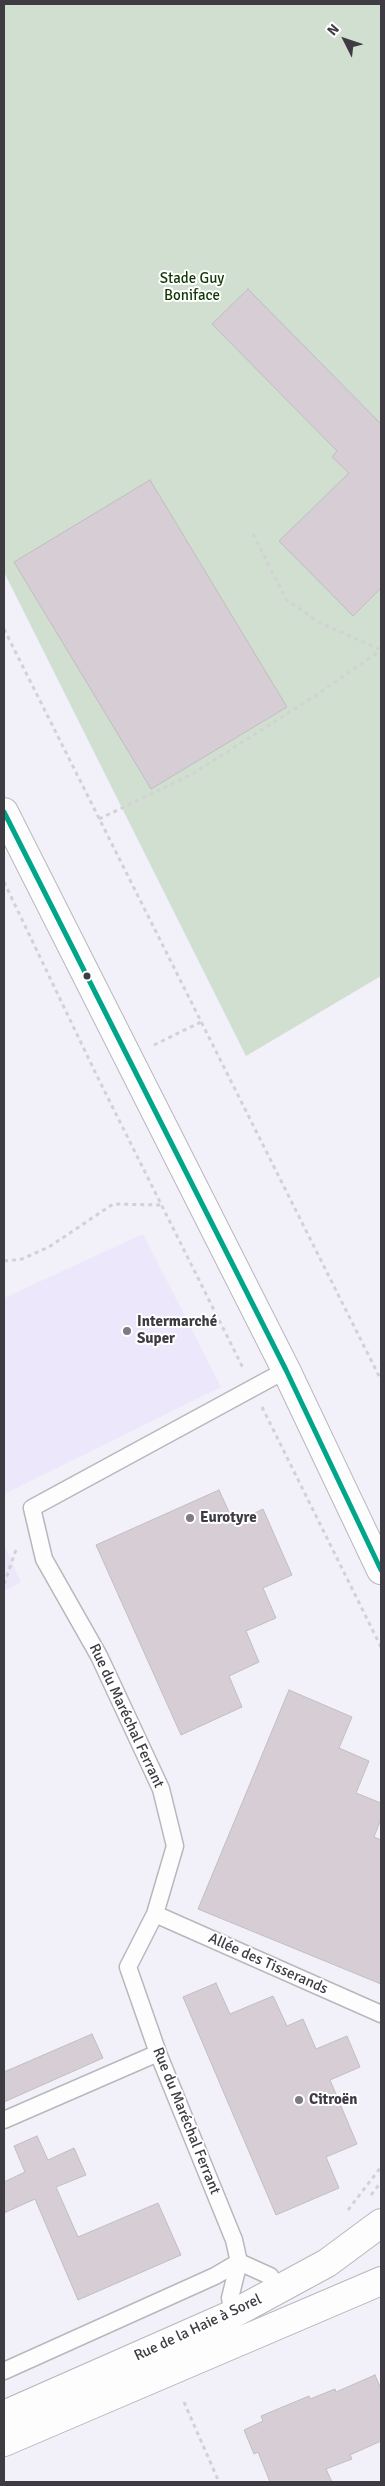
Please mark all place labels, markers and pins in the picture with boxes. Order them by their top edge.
unlabelled marker [82,971,92,981]
place label: Intermarché Super [137,1313,217,1348]
marker: Intermarché Super [121,1325,133,1337]
place label: Eurotyre [200,1509,257,1527]
marker: Eurotyre [184,1512,196,1524]
place label: Citroën [309,2091,357,2109]
marker: Citroën [293,2094,305,2106]

